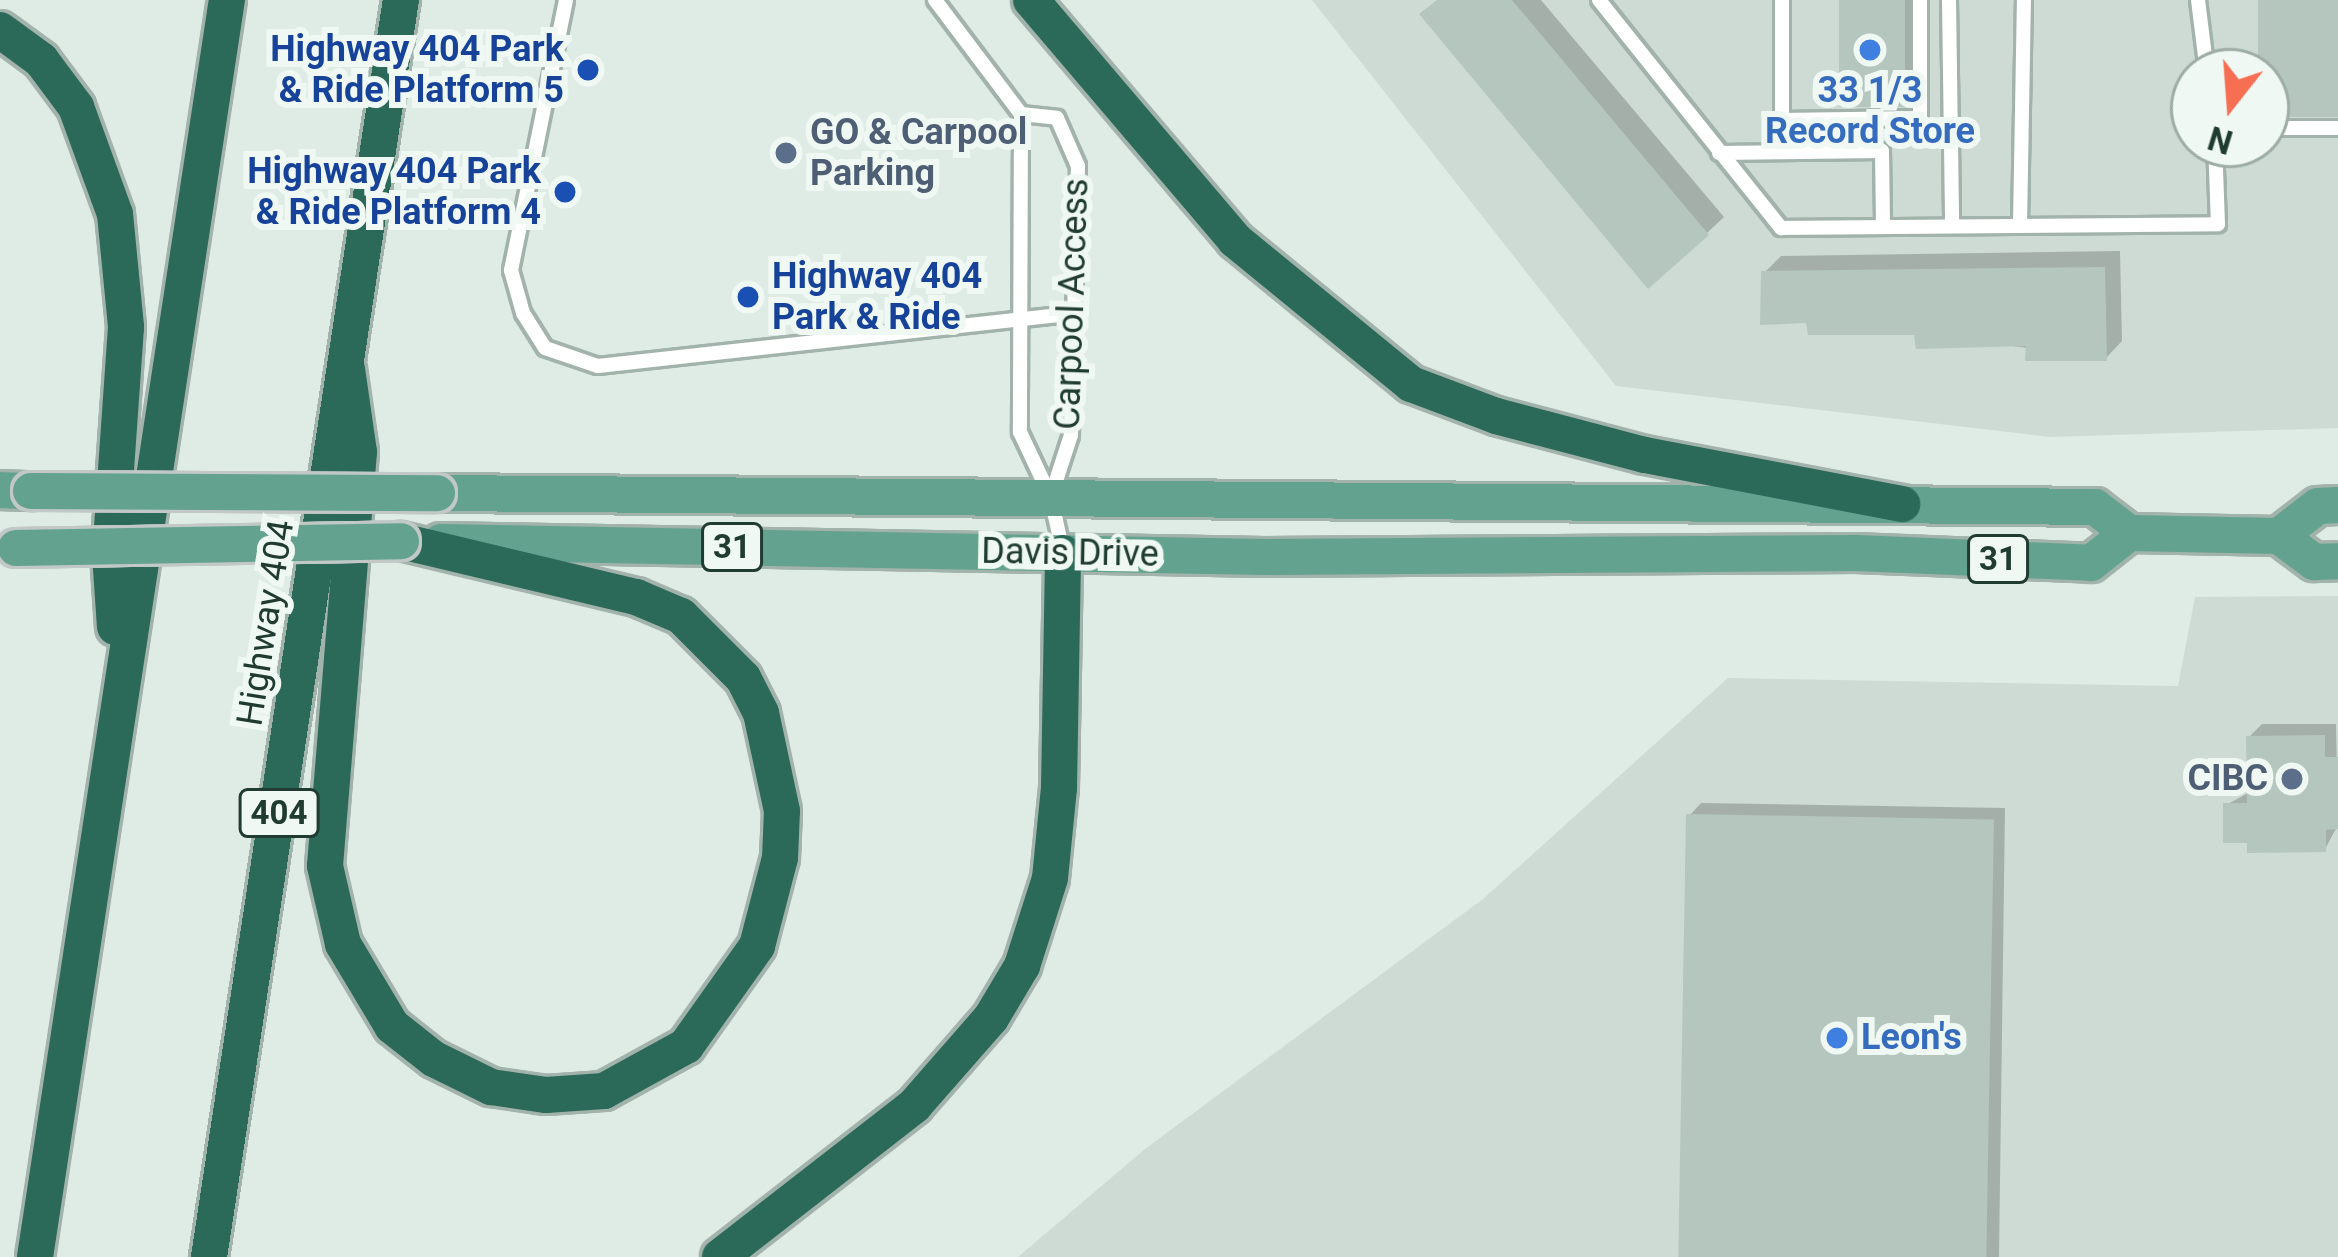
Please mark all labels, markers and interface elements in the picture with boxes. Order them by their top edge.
place label: Highway 404 Park & Ride Platform 5 [270,27,564,112]
marker: 33 1/3 Record Store [1857,37,1883,63]
north arrow [2170,48,2290,168]
marker: Highway 404 Park & Ride Platform 5 [575,57,601,83]
place label: 33 1/3 Record Store [1765,68,1975,153]
place label: GO & Carpool Parking [810,110,1027,195]
text: N [2203,118,2237,162]
marker: GO & Carpool Parking [773,140,799,166]
place label: Highway 404 Park & Ride Platform 4 [247,149,541,234]
street label: Carpool Access [1046,178,1098,430]
marker: Highway 404 Park & Ride Platform 4 [552,179,578,205]
place label: Highway 404 Park & Ride [772,254,982,339]
marker: Highway 404 Park & Ride [735,284,761,310]
street label: Highway 404 [228,517,304,729]
road number: 31 [699,520,765,574]
street label: Davis Drive [981,530,1159,576]
road number: 31 [1965,532,2031,586]
place label: CIBC [2187,757,2268,801]
marker: CIBC [2279,766,2305,792]
road number: 404 [237,786,321,840]
place label: Leon's [1861,1016,1962,1060]
marker: Leon's [1824,1025,1850,1051]

